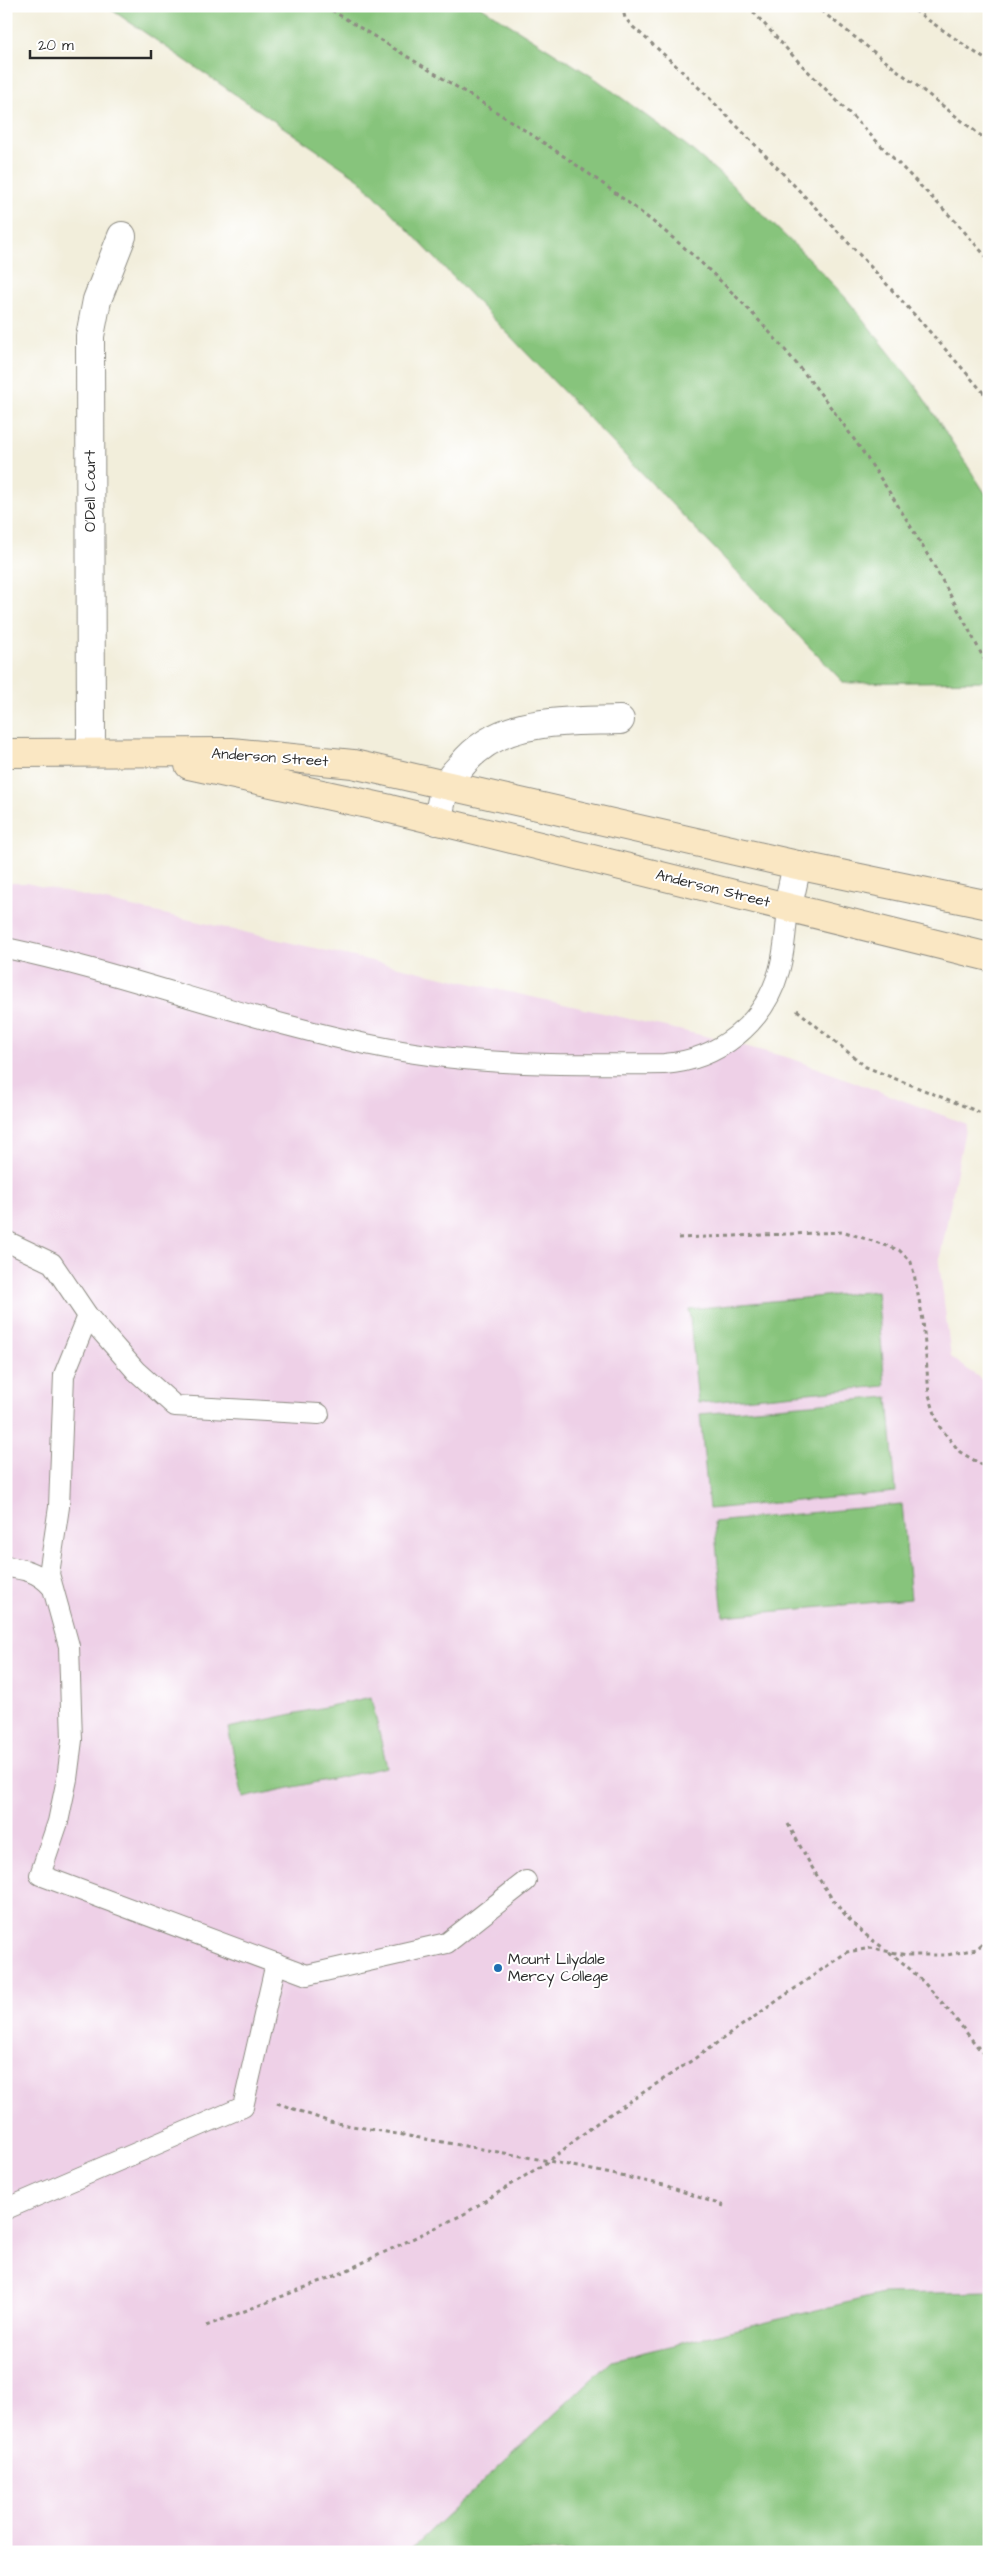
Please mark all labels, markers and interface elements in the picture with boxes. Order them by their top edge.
scale bar [30,28,151,60]
text: 20 m [38,35,74,56]
street label: O'Dell Court [80,450,101,532]
street label: Anderson Street [211,743,329,772]
street label: Anderson Street [654,864,772,913]
place label: Mount Lilydale Mercy College [508,1949,608,1988]
marker: Mount Lilydale Mercy College [492,1962,504,1974]

